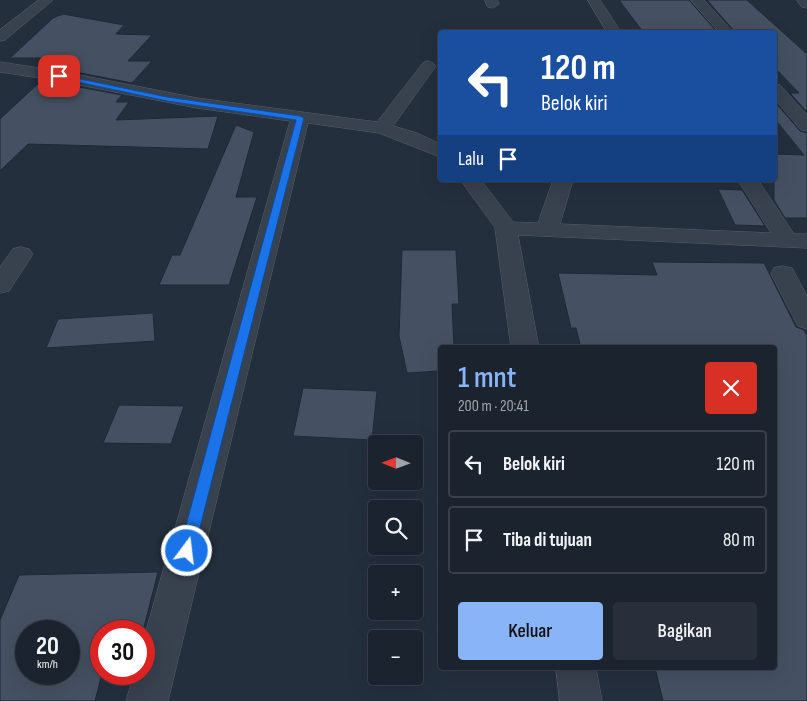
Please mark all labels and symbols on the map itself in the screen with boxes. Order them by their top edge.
pin [38,55,80,97]
north arrow [368,435,422,490]
position arrow [160,524,212,576]
speed limit sign: 30 [90,620,155,685]

